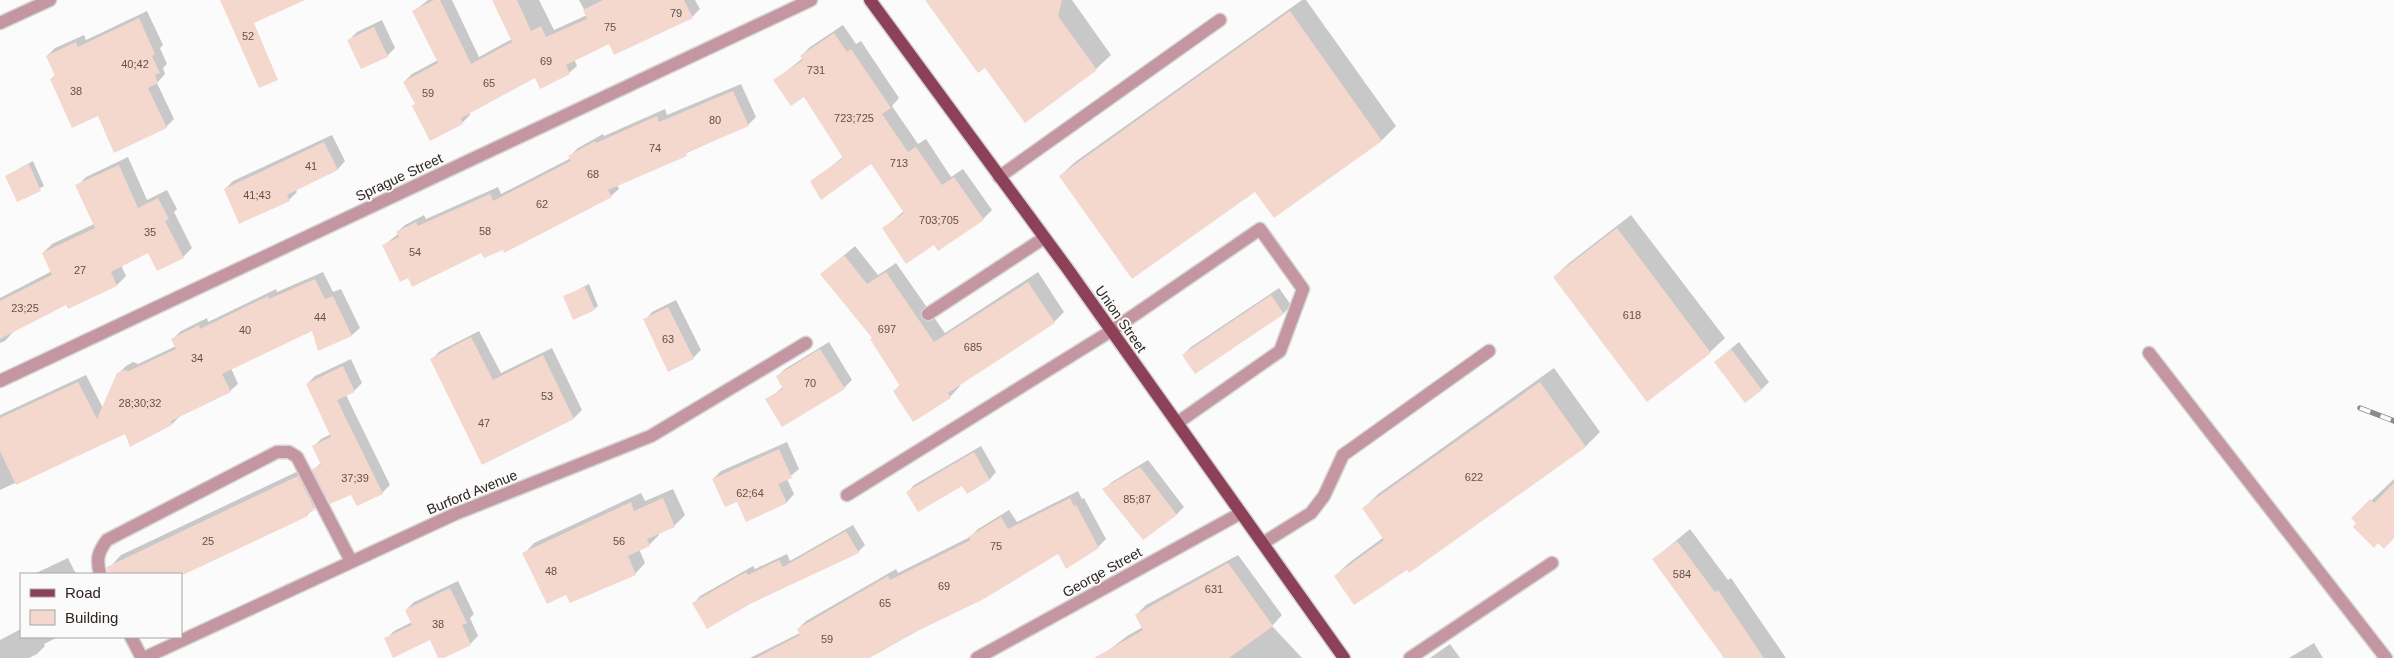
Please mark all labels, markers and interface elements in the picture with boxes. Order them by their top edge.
house number: 79 [670,7,682,19]
house number: 75 [604,21,616,33]
house number: 52 [242,30,254,42]
house number: 69 [540,55,552,67]
house number: 40;42 [121,58,149,70]
house number: 731 [807,64,825,76]
house number: 65 [483,77,495,89]
house number: 38 [70,85,82,97]
house number: 59 [422,87,434,99]
house number: 723;725 [834,112,874,124]
house number: 80 [709,114,721,126]
house number: 74 [649,142,661,154]
street label: Sprague Street [353,150,445,204]
house number: 713 [890,157,908,169]
house number: 41 [305,160,317,172]
house number: 68 [587,168,599,180]
house number: 41;43 [243,189,271,201]
house number: 62 [536,198,548,210]
house number: 703;705 [919,214,959,226]
house number: 58 [479,225,491,237]
house number: 35 [144,226,156,238]
house number: 54 [409,246,421,258]
house number: 27 [74,264,86,276]
street label: Union Street [1092,283,1150,356]
house number: 23;25 [11,302,39,314]
house number: 618 [1623,309,1641,321]
house number: 44 [314,311,326,323]
house number: 697 [878,323,896,335]
house number: 40 [239,324,251,336]
house number: 63 [662,333,674,345]
house number: 685 [964,341,982,353]
house number: 34 [191,352,203,364]
house number: 70 [804,377,816,389]
house number: 53 [541,390,553,402]
house number: 28;30;32 [119,397,161,409]
house number: 47 [478,417,490,429]
street label: Burford Avenue [424,466,520,517]
house number: 622 [1465,471,1483,483]
house number: 37;39 [341,472,369,484]
house number: 62;64 [736,487,764,499]
house number: 85;87 [1123,493,1151,505]
house number: 25 [202,535,214,547]
house number: 56 [613,535,625,547]
house number: 75 [990,540,1002,552]
street label: George Street [1060,544,1144,600]
house number: 48 [545,565,557,577]
house number: 584 [1673,568,1691,580]
legend [20,573,182,638]
house number: 69 [938,580,950,592]
house number: 631 [1205,583,1223,595]
text: Road [65,584,101,601]
house number: 65 [879,597,891,609]
text: Building [65,609,118,626]
house number: 38 [432,618,444,630]
house number: 59 [821,633,833,645]

